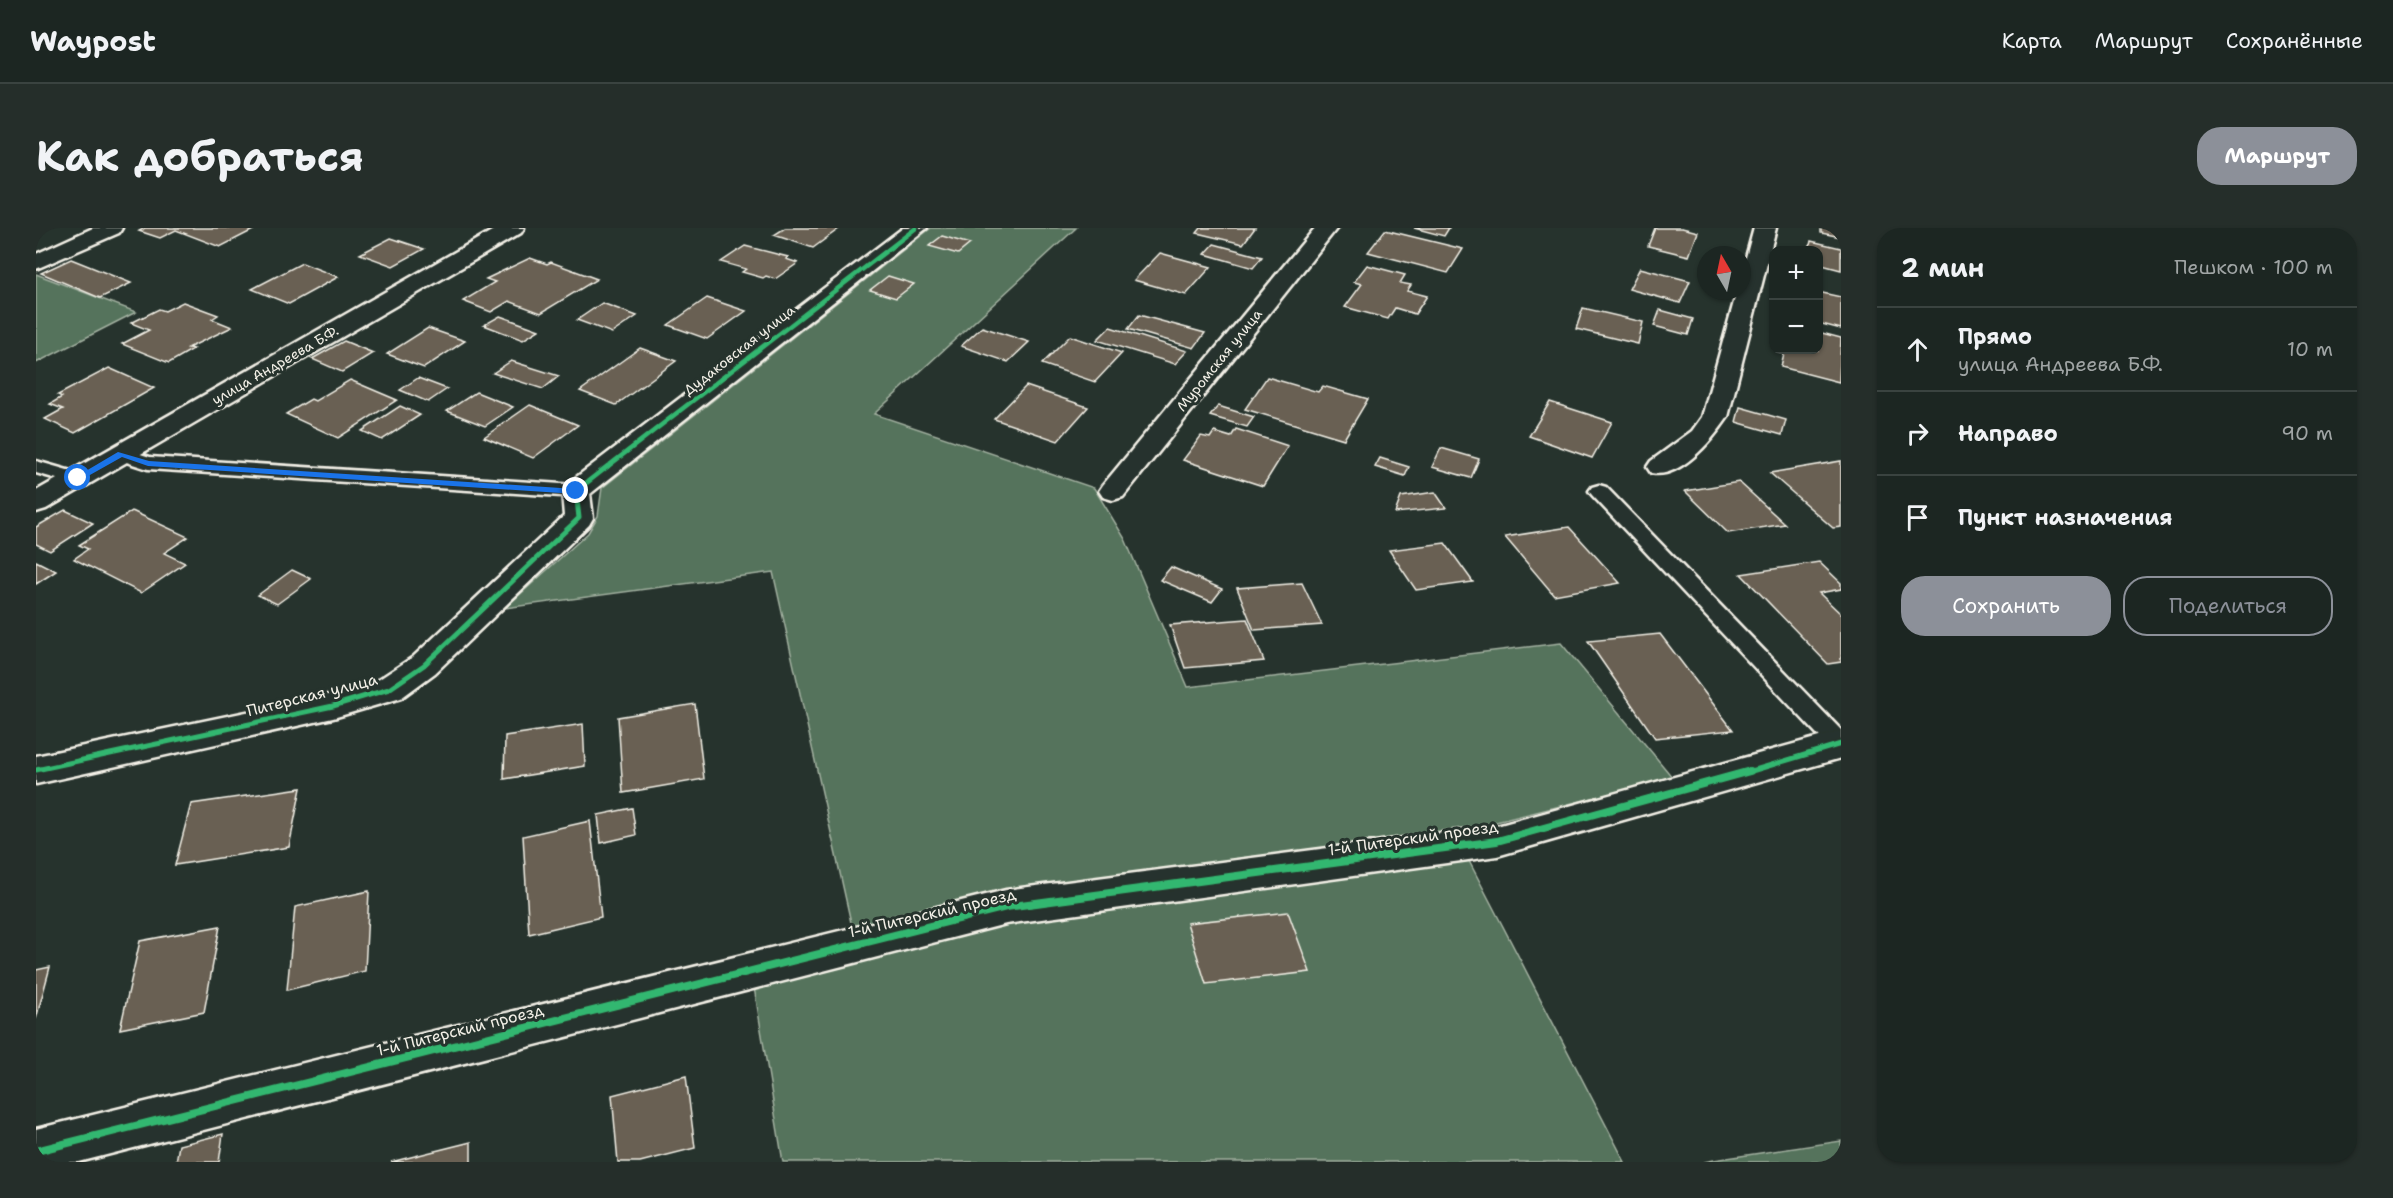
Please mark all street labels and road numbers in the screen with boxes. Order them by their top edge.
street label: Дудаковская улица [680,301,799,399]
street label: Муромская улица [1172,305,1266,415]
street label: улица Андреева Б.Ф. [208,321,342,409]
street label: Питерская улица [244,669,380,721]
street label: 1-й Питерский проезд [1327,816,1499,860]
street label: 1-й Питерский проезд [846,883,1018,943]
street label: 1-й Питерский проезд [374,999,546,1061]

